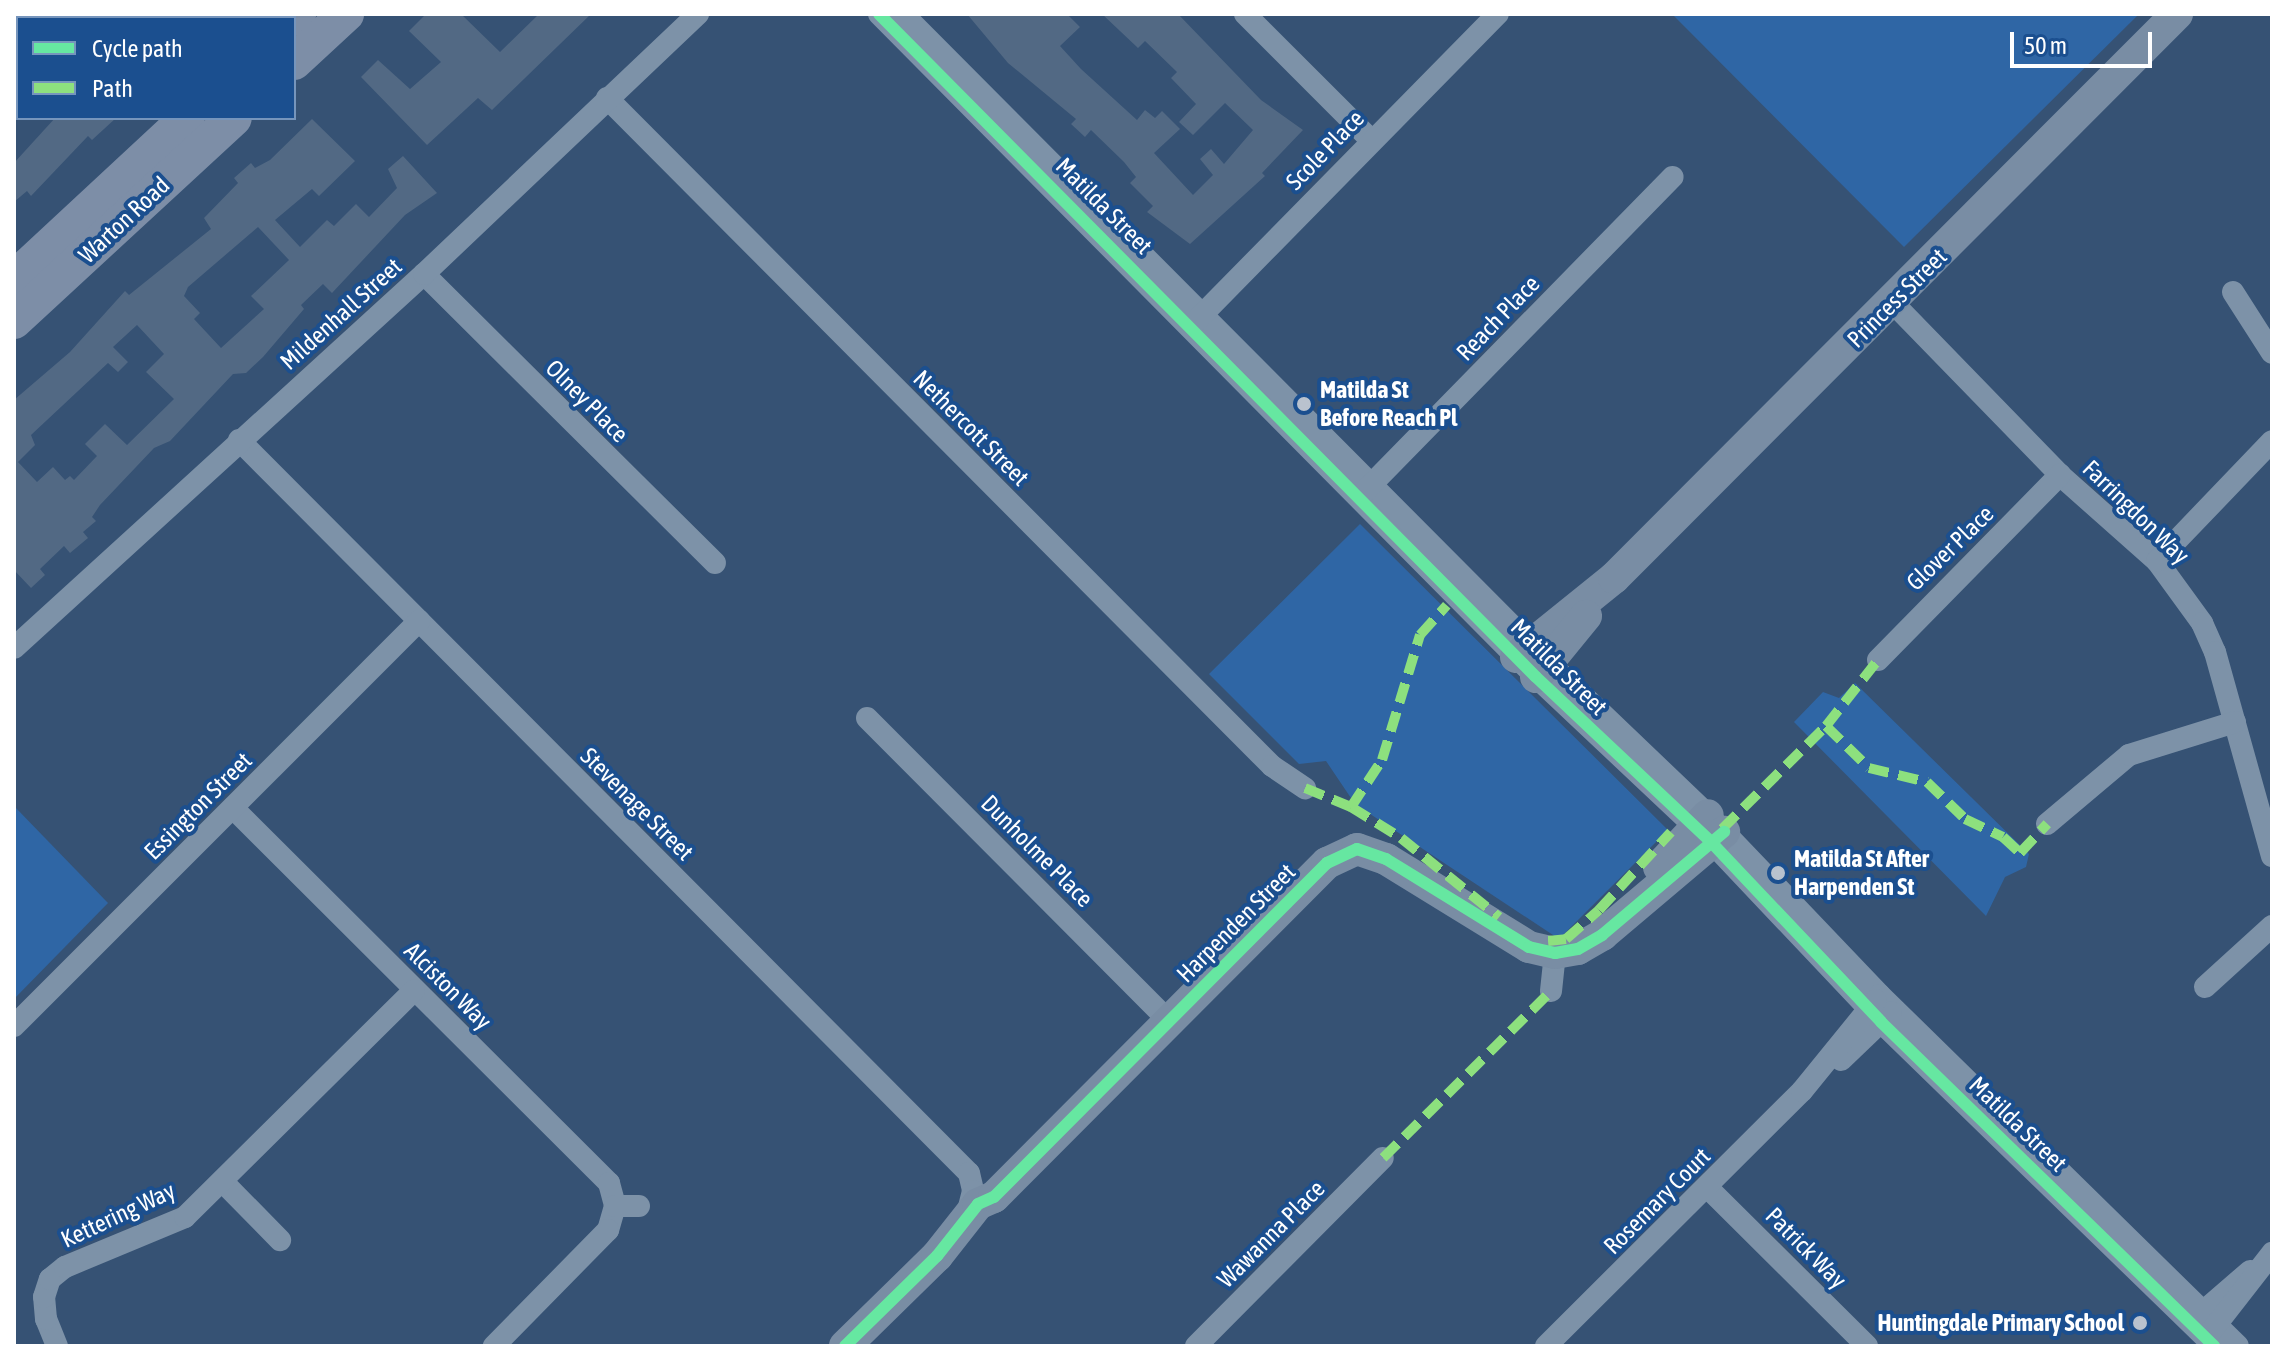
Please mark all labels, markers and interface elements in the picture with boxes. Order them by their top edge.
legend [16,16,296,120]
scale bar [2014,16,2156,66]
text: 50 m [2024,32,2067,59]
text: Cycle path [92,35,183,62]
text: Path [92,75,133,102]
street label: Scole Place [1280,104,1370,196]
street label: Matilda Street [1050,152,1158,260]
street label: Warton Road [73,171,175,269]
street label: Princess Street [1841,242,1953,354]
street label: Mildenhall Street [274,252,408,376]
street label: Reach Place [1451,270,1545,366]
street label: Olney Place [540,354,634,448]
street label: Nethercott Street [907,364,1035,492]
place label: Matilda St Before Reach Pl [1320,376,1457,432]
marker: Matilda St Before Reach Pl [1295,395,1313,413]
street label: Farringdon Way [2077,454,2195,570]
street label: Glover Place [1900,499,2000,597]
street label: Matilda Street [1505,613,1613,721]
street label: Stevenage Street [575,742,699,866]
street label: Essington Street [138,746,258,866]
street label: Dunholme Place [975,789,1099,913]
place label: Matilda St After Harpenden St [1794,845,1929,901]
street label: Harpenden Street [1171,858,1301,988]
marker: Matilda St After Harpenden St [1769,864,1787,882]
street label: Alciston Way [398,936,498,1036]
street label: Matilda Street [1963,1070,2073,1178]
street label: Rosemary Court [1598,1142,1716,1260]
street label: Wawanna Place [1211,1174,1331,1294]
street label: Kettering Way [57,1176,179,1254]
street label: Patrick Way [1760,1202,1852,1294]
place label: Huntingdale Primary School [1877,1309,2124,1337]
marker: Huntingdale Primary School [2131,1314,2149,1332]

